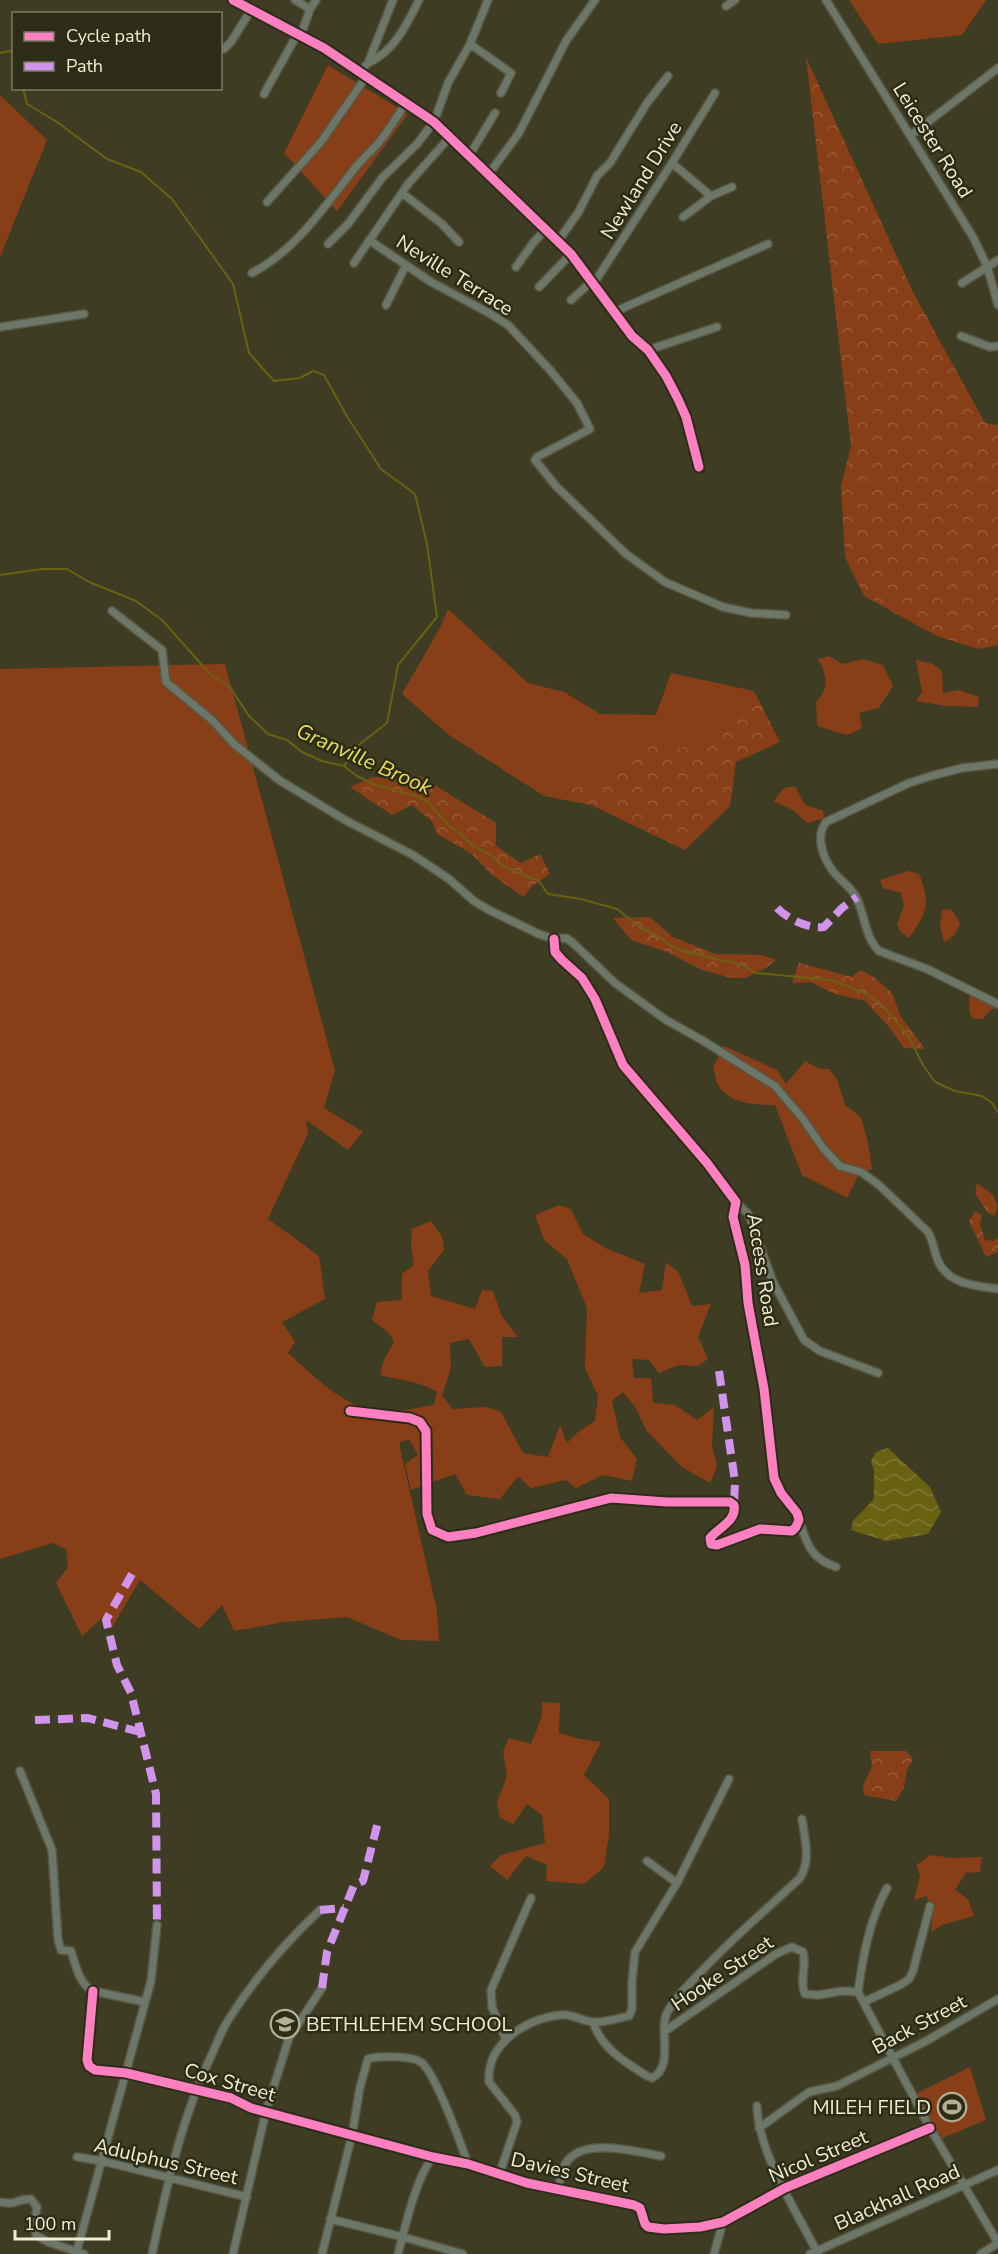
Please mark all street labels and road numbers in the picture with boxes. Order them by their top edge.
street label: Leicester Road [886,77,979,203]
street label: Newland Drive [594,116,688,244]
street label: Neville Terrace [391,229,518,322]
street label: Access Road [740,1212,785,1329]
street label: Hooke Street [666,1929,779,2017]
street label: Back Street [867,1988,972,2061]
street label: Cox Street [181,2057,280,2109]
street label: Nicol Street [764,2123,873,2189]
street label: Adulphus Street [91,2132,241,2191]
street label: Davies Street [508,2146,632,2199]
street label: Blackhall Road [830,2158,964,2237]

